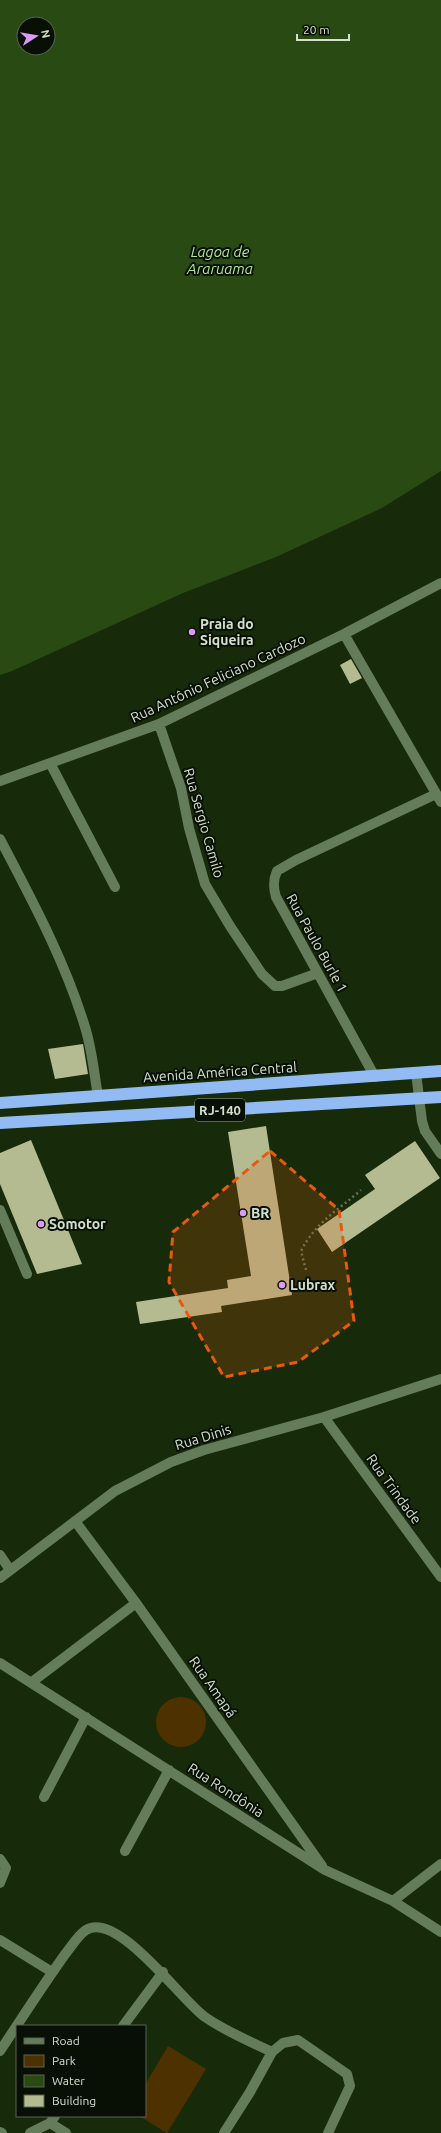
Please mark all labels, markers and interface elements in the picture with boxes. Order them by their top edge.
north arrow [16,16,56,56]
scale bar [297,16,349,42]
text: 20 m [303,23,330,36]
text: N [39,29,53,39]
water label: Lagoa de Araruama [186,243,253,277]
place label: Praia do Siqueira [200,616,254,648]
marker: Praia do Siqueira [187,627,197,637]
street label: Rua Antônio Feliciano Cardozo [128,630,308,726]
street label: Rua Sergio Camilo [181,766,227,880]
street label: Rua Paulo Burle 1 [283,891,351,995]
street label: Avenida América Central [143,1059,298,1085]
road number: RJ-140 [195,1099,245,1121]
place label: BR [251,1205,269,1221]
marker: BR [238,1208,248,1218]
place label: Somotor [49,1216,106,1232]
marker: Somotor [36,1219,46,1229]
place label: Lubrax [290,1277,336,1293]
marker: Lubrax [277,1280,287,1290]
street label: Rua Dinis [173,1421,233,1453]
street label: Rua Trindade [363,1451,425,1527]
street label: Rua Amapá [186,1653,240,1721]
street label: Rua Rondônia [185,1760,267,1820]
legend [16,2025,146,2117]
text: Road [52,2034,80,2047]
text: Park [52,2054,76,2067]
text: Water [52,2074,85,2087]
text: Building [52,2094,96,2107]

